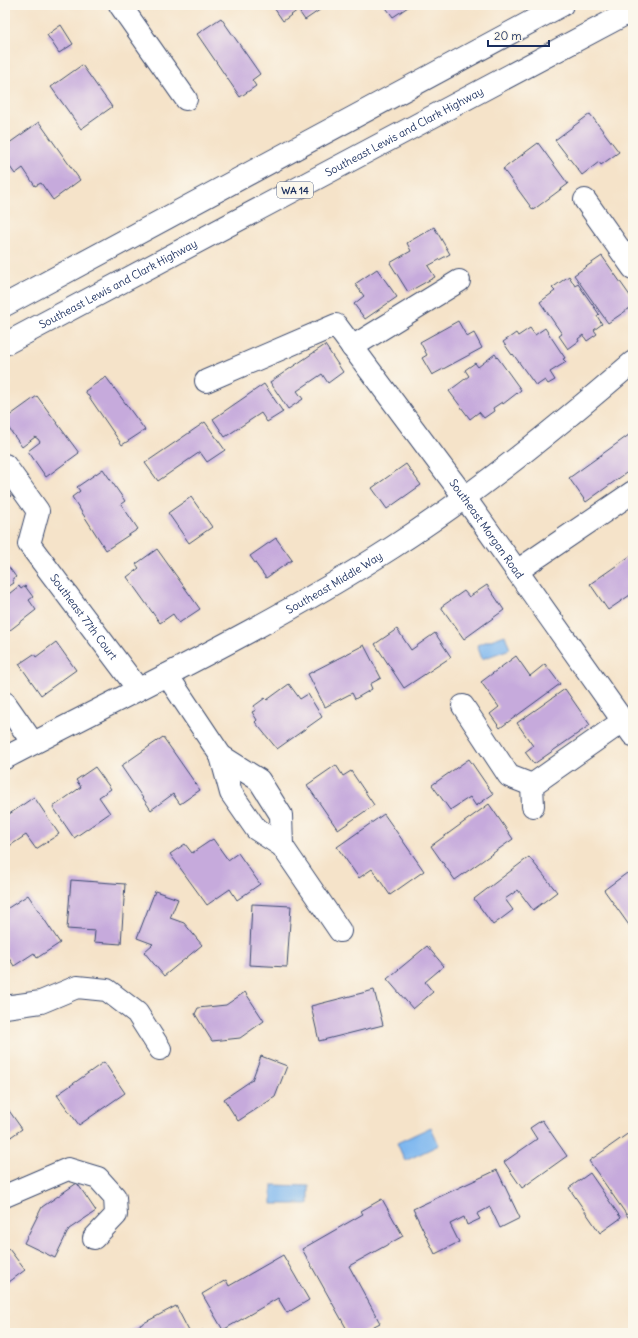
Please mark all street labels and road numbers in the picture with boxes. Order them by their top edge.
street label: Southeast Lewis and Clark Highway [323,84,486,180]
road number: WA 14 [277,182,313,198]
street label: Southeast Lewis and Clark Highway [36,236,200,332]
street label: Southeast Morgan Road [446,476,527,582]
street label: Southeast Middle Way [283,549,385,617]
street label: Southeast 77th Court [47,571,121,663]

